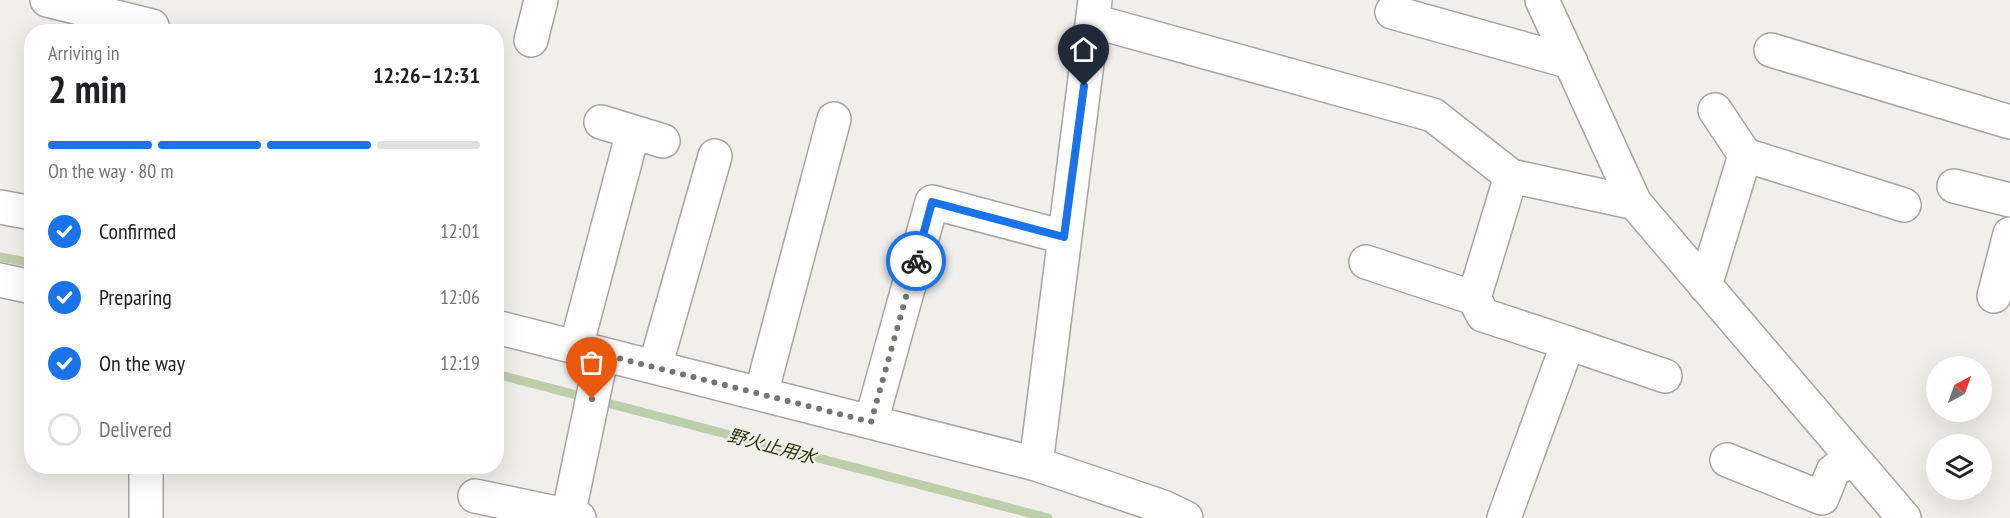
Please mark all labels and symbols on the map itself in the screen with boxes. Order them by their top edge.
pin [1058,24,1109,86]
courier [886,231,946,291]
pin [566,337,617,399]
north arrow [1926,356,1992,422]
water label: 野火止用水 [726,423,820,469]

